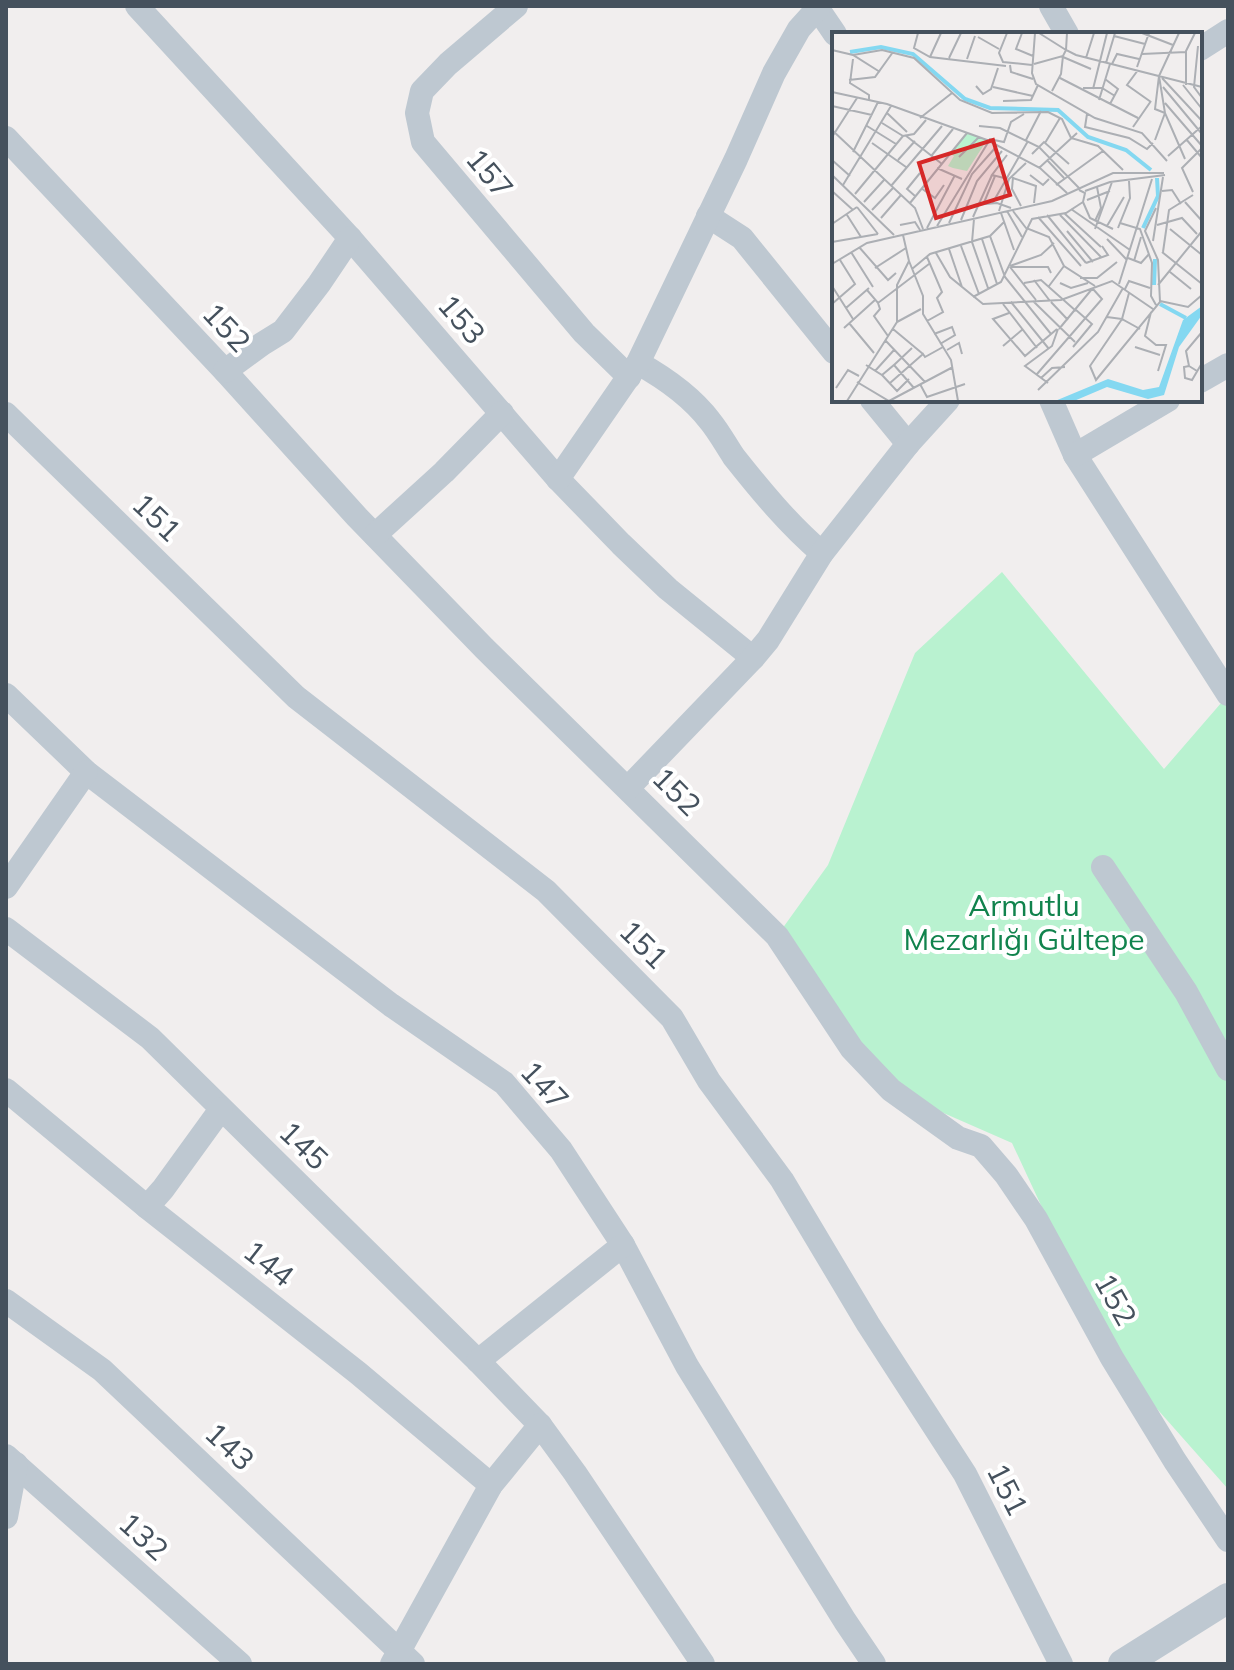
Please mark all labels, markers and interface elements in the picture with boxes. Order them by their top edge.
inset map [832,32,1202,402]
street label: 157 [458,140,522,206]
street label: 153 [430,286,494,352]
street label: 152 [195,294,259,360]
street label: 151 [124,485,190,549]
street label: 152 [644,758,710,824]
park label: Armutlu Mezarlığı Gültepe [903,886,1145,958]
street label: 151 [611,911,677,977]
street label: 147 [513,1052,577,1118]
street label: 145 [271,1113,337,1177]
street label: 144 [236,1231,302,1295]
street label: 152 [1086,1266,1146,1332]
street label: 143 [197,1414,263,1478]
street label: 151 [979,1456,1037,1522]
street label: 132 [111,1504,177,1568]

